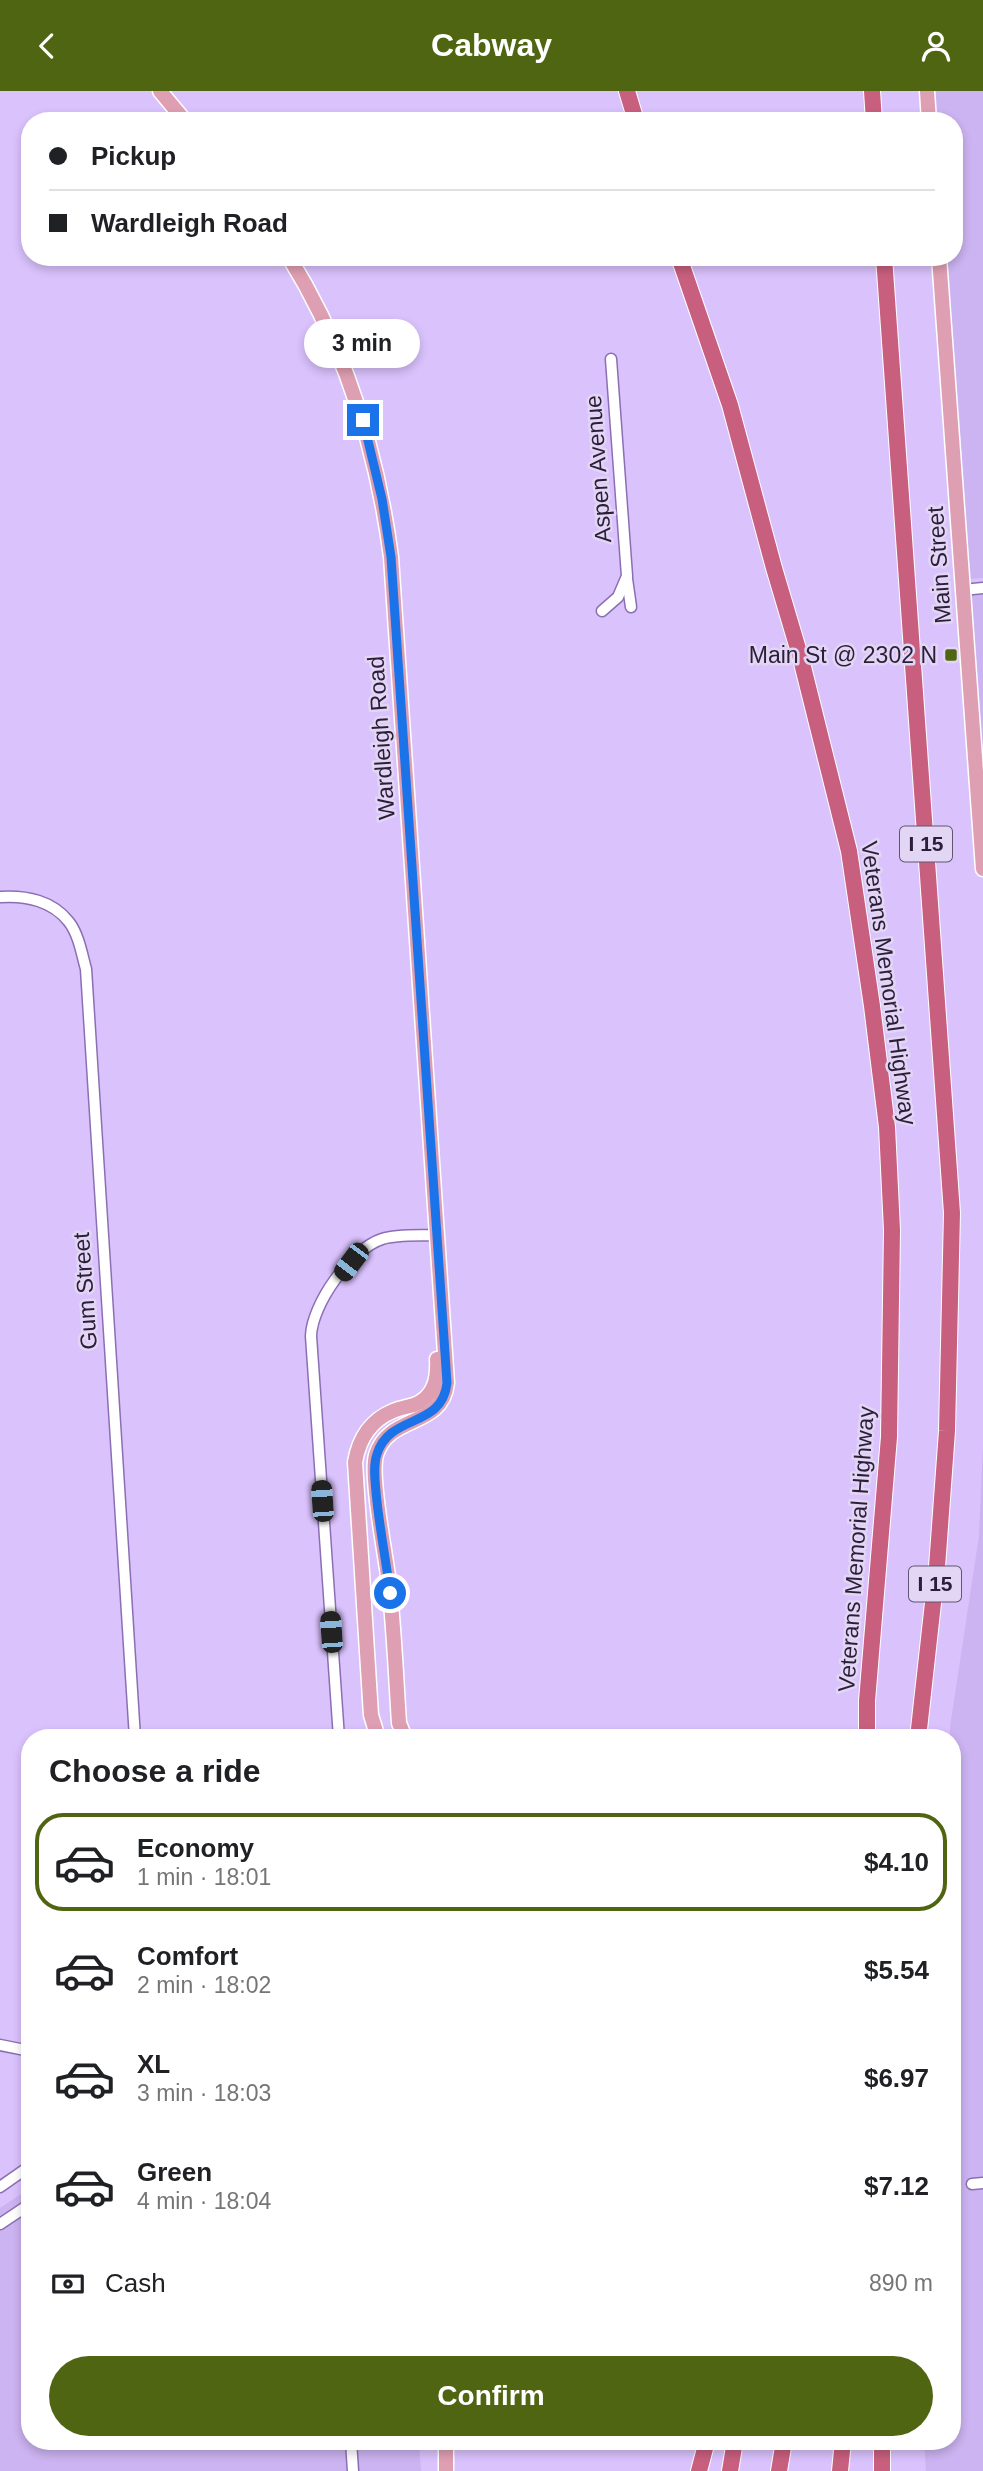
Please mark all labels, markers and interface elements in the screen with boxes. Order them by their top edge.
icon: back [28,27,66,65]
text: Cabway [431,27,552,63]
icon: person [917,27,955,65]
text: Pickup [91,141,176,171]
text: Wardleigh Road [91,208,288,238]
callout: 3 min [305,319,421,367]
text: 3 min [332,330,392,356]
street label: Aspen Avenue [580,394,616,544]
route end [347,404,379,436]
street label: Main Street [922,505,956,625]
place label: Main St @ 2302 N [749,642,937,668]
marker: Main St @ 2302 N [943,647,959,663]
street label: Wardleigh Road [362,655,400,821]
road number: I 15 [900,827,952,861]
street label: Veterans Memorial Highway [856,839,922,1127]
street label: Gum Street [68,1231,102,1351]
car [330,1239,373,1285]
street label: Veterans Memorial Highway [833,1405,879,1693]
car [311,1479,334,1523]
road number: I 15 [909,1567,961,1601]
route start [374,1577,406,1609]
car [320,1610,343,1654]
text: Choose a ride [49,1753,261,1789]
icon: car [53,1831,116,1894]
text: Economy [137,1833,254,1863]
text: $4.10 [864,1847,929,1877]
text: 1 min · 18:01 [137,1864,271,1890]
icon: car [53,1939,116,2002]
text: Comfort [137,1941,238,1971]
text: $5.54 [864,1955,929,1985]
text: 2 min · 18:02 [137,1972,271,1998]
icon: car [53,2047,116,2110]
text: XL [137,2049,170,2079]
text: $6.97 [864,2063,929,2093]
text: 3 min · 18:03 [137,2080,271,2106]
icon: car [53,2155,116,2218]
text: Green [137,2157,212,2187]
text: $7.12 [864,2171,929,2201]
text: 4 min · 18:04 [137,2188,271,2214]
icon: cash [49,2265,87,2303]
text: Cash [105,2268,166,2298]
text: 890 m [869,2270,933,2296]
button: Confirm [49,2356,933,2436]

